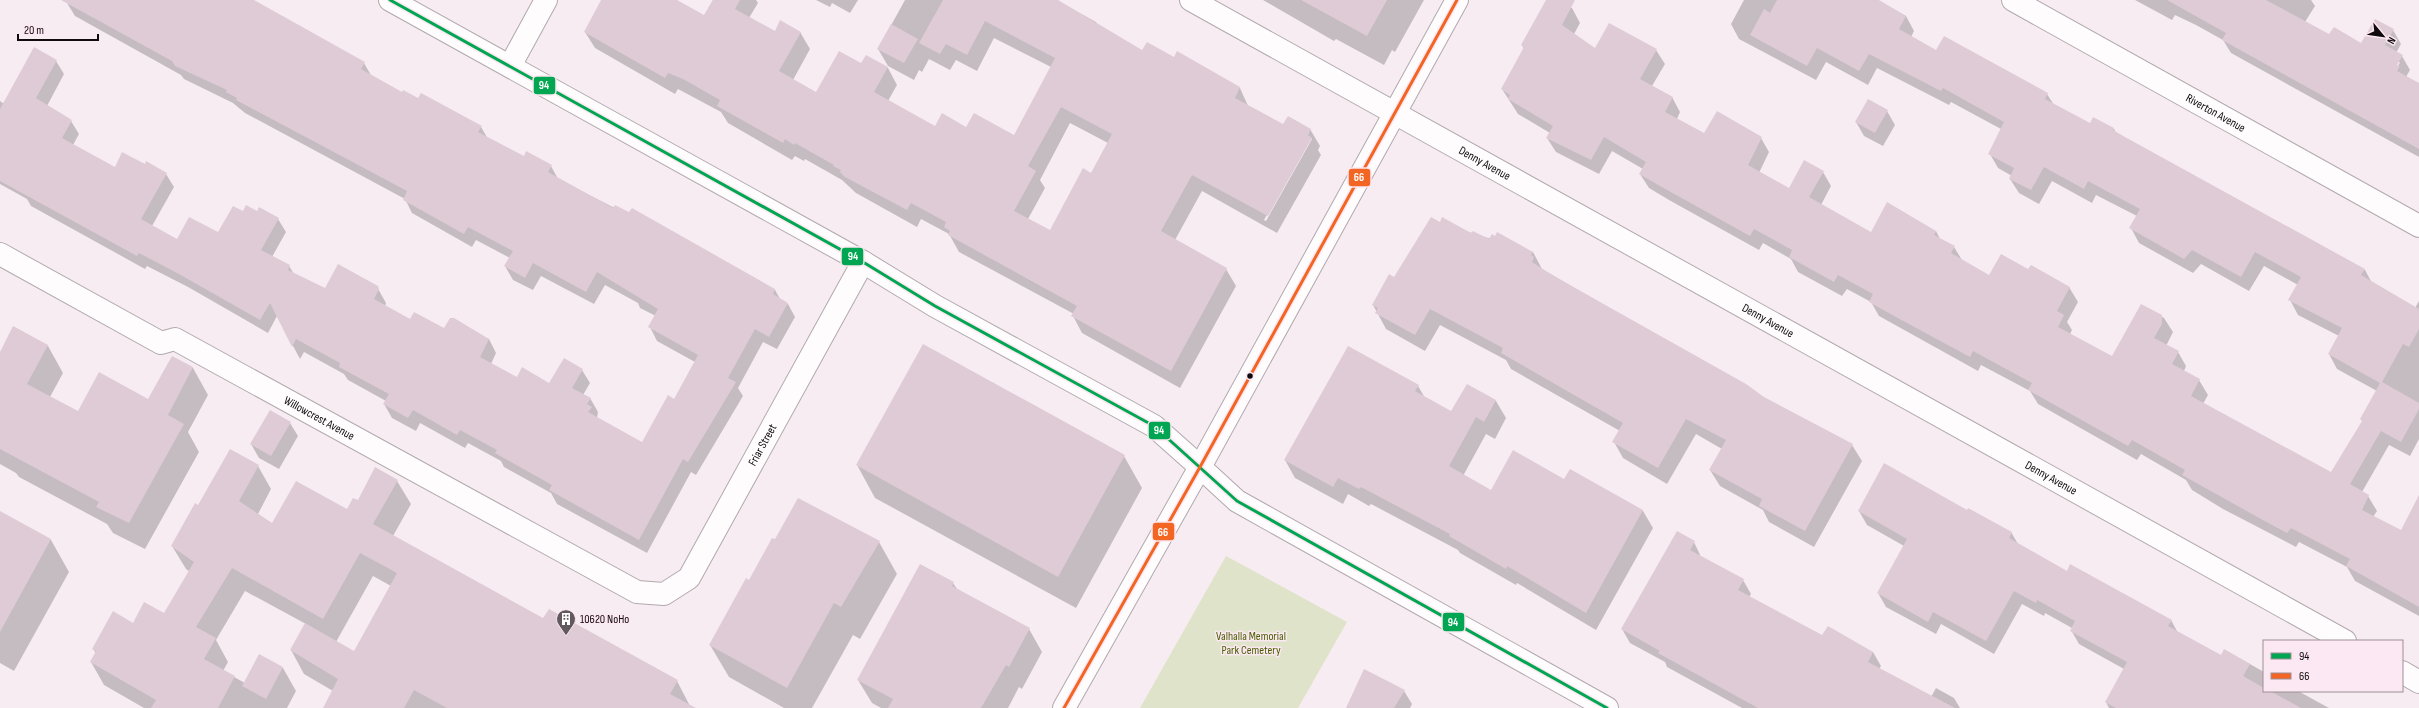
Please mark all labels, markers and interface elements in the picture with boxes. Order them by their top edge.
scale bar [18,16,98,42]
north arrow [2363,16,2403,56]
text: 20 m [24,23,44,38]
text: N [2384,35,2398,46]
line badge: 94 [533,76,556,95]
text: 94 [539,79,549,92]
street label: Riverton Avenue [2183,91,2248,136]
street label: Denny Avenue [1456,143,1513,184]
line badge: 66 [1348,168,1371,187]
text: 66 [1354,171,1364,184]
line badge: 94 [841,247,864,266]
text: 94 [848,250,858,263]
street label: Denny Avenue [1739,301,1796,341]
unlabelled marker [1245,371,1255,381]
street label: Willowcrest Avenue [281,393,357,444]
street label: Friar Street [745,421,780,469]
line badge: 94 [1148,421,1171,440]
text: 94 [1154,424,1164,437]
street label: Denny Avenue [2022,458,2080,499]
line badge: 66 [1152,522,1175,541]
text: 66 [1158,526,1168,539]
building icon: 10620 NoHo [555,608,577,636]
place label: 10620 NoHo [580,612,629,627]
line badge: 94 [1442,612,1465,632]
text: 94 [1448,616,1458,629]
park label: Valhalla Memorial Park Cemetery [1216,629,1286,658]
legend [2263,640,2403,692]
text: 94 [2299,649,2309,664]
text: 66 [2299,669,2310,684]

